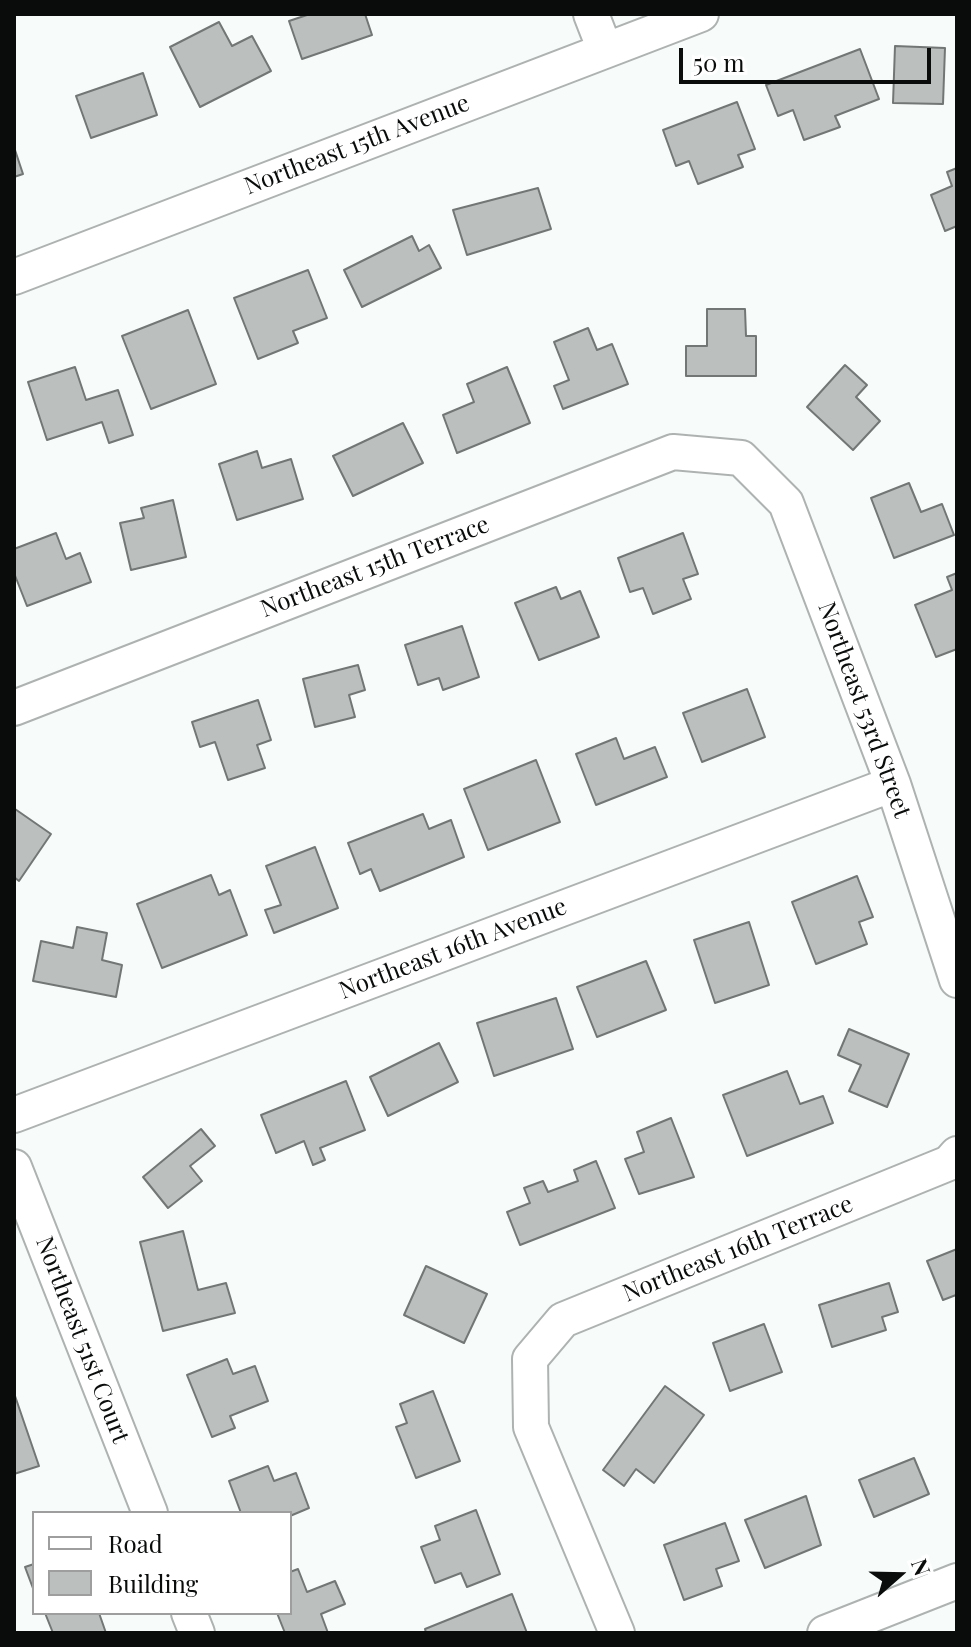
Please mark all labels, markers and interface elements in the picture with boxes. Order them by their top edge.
scale bar [683,32,935,82]
text: 50 m [693,46,745,78]
street label: Northeast 15th Avenue [240,89,474,201]
street label: Northeast 15th Terrace [257,510,493,624]
street label: Northeast 53rd Street [812,598,916,822]
street label: Northeast 16th Avenue [335,892,571,1006]
street label: Northeast 16th Terrace [619,1190,857,1308]
street label: Northeast 51st Court [29,1233,135,1447]
legend [32,1511,292,1615]
text: Road [108,1527,163,1559]
north arrow [859,1535,939,1615]
text: N [905,1554,938,1579]
text: Building [108,1567,198,1599]

